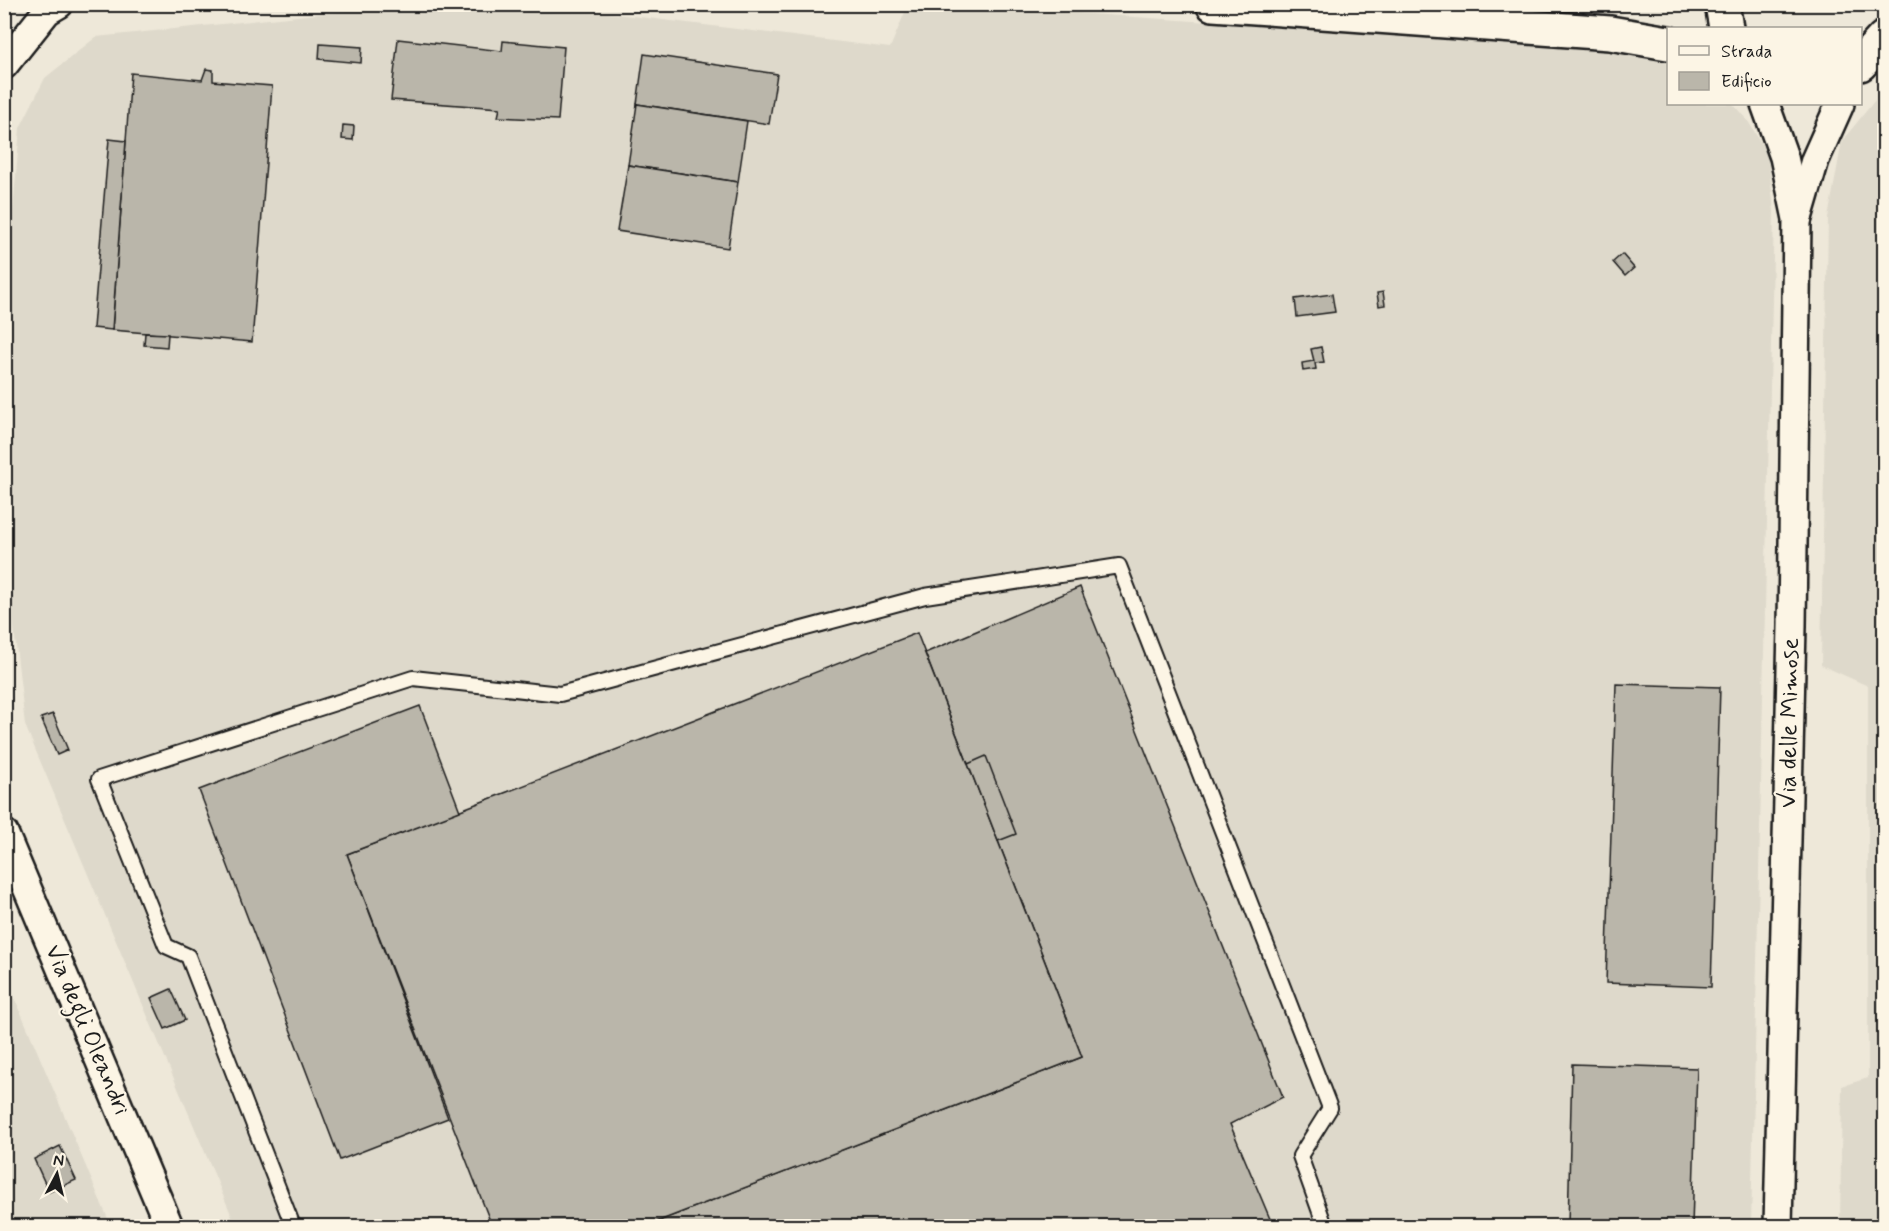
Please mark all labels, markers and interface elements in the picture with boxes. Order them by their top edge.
legend [1667,27,1862,105]
text: Strada [1721,40,1772,64]
text: Edificio [1721,70,1772,94]
street label: Via delle Mimose [1773,637,1807,809]
street label: Via degli Oleandri [34,940,137,1121]
north arrow [27,1144,87,1204]
text: N [52,1150,65,1172]

